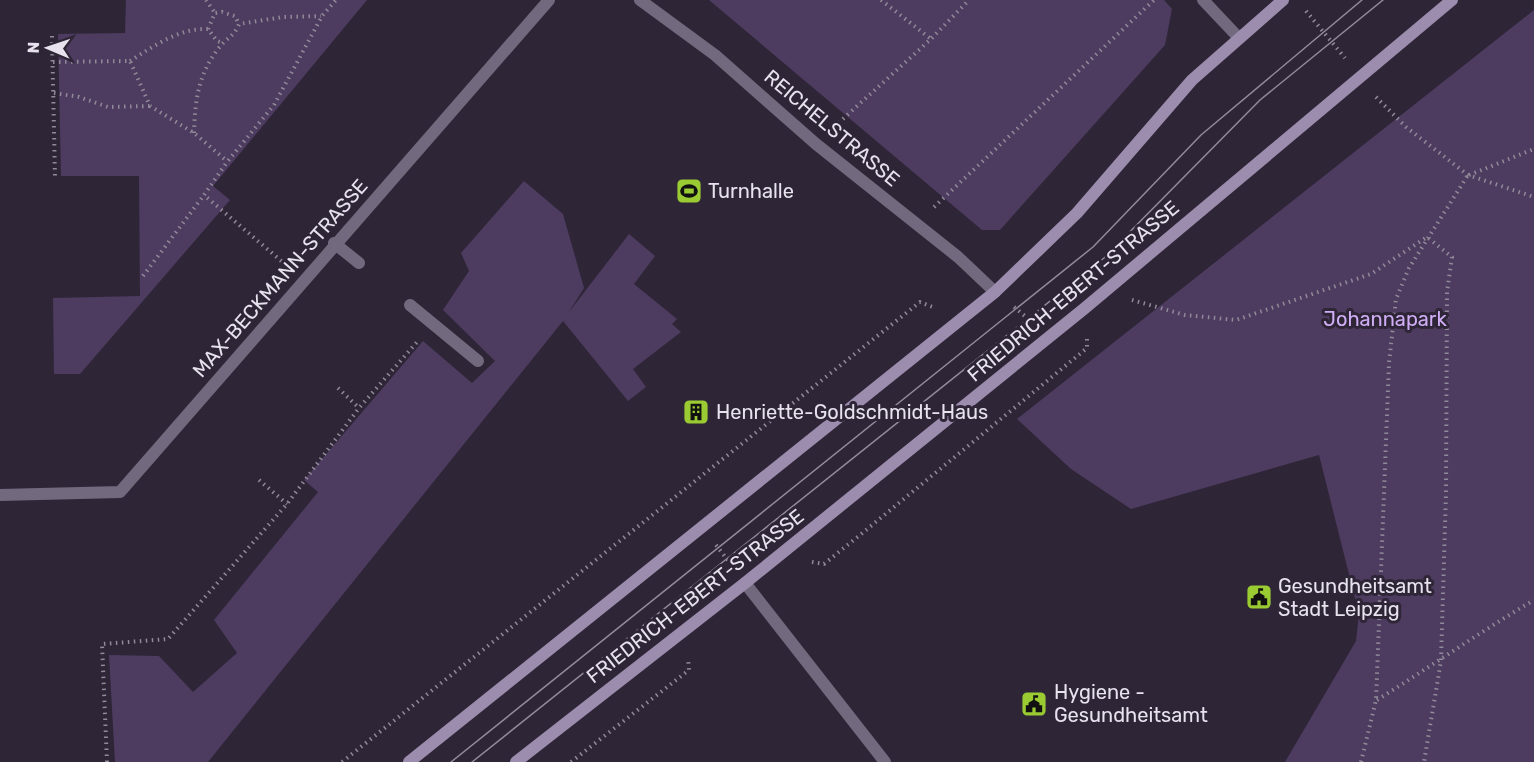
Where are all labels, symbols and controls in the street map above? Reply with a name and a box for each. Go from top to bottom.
north arrow [18,18,78,78]
text: N [24,41,43,54]
street label: REICHELSTRASSE [760,65,904,191]
street label: MAX-BECKMANN-STRASSE [187,174,373,382]
sports icon: Turnhalle [674,176,704,206]
place label: Turnhalle [708,179,794,203]
street label: FRIEDRICH-EBERT-STRASSE [962,195,1184,387]
park label: Johannapark [1323,307,1447,331]
building icon: Henriette-Goldschmidt-Haus [681,397,711,427]
place label: Henriette-Goldschmidt-Haus [716,400,988,424]
street label: FRIEDRICH-EBERT-STRASSE [582,504,808,688]
place label: Gesundheitsamt Stadt Leipzig [1278,574,1432,621]
public building icon: Gesundheitsamt Stadt Leipzig [1244,582,1274,612]
place label: Hygiene - Gesundheitsamt [1054,680,1208,727]
public building icon: Hygiene - Gesundheitsamt [1019,689,1049,719]

